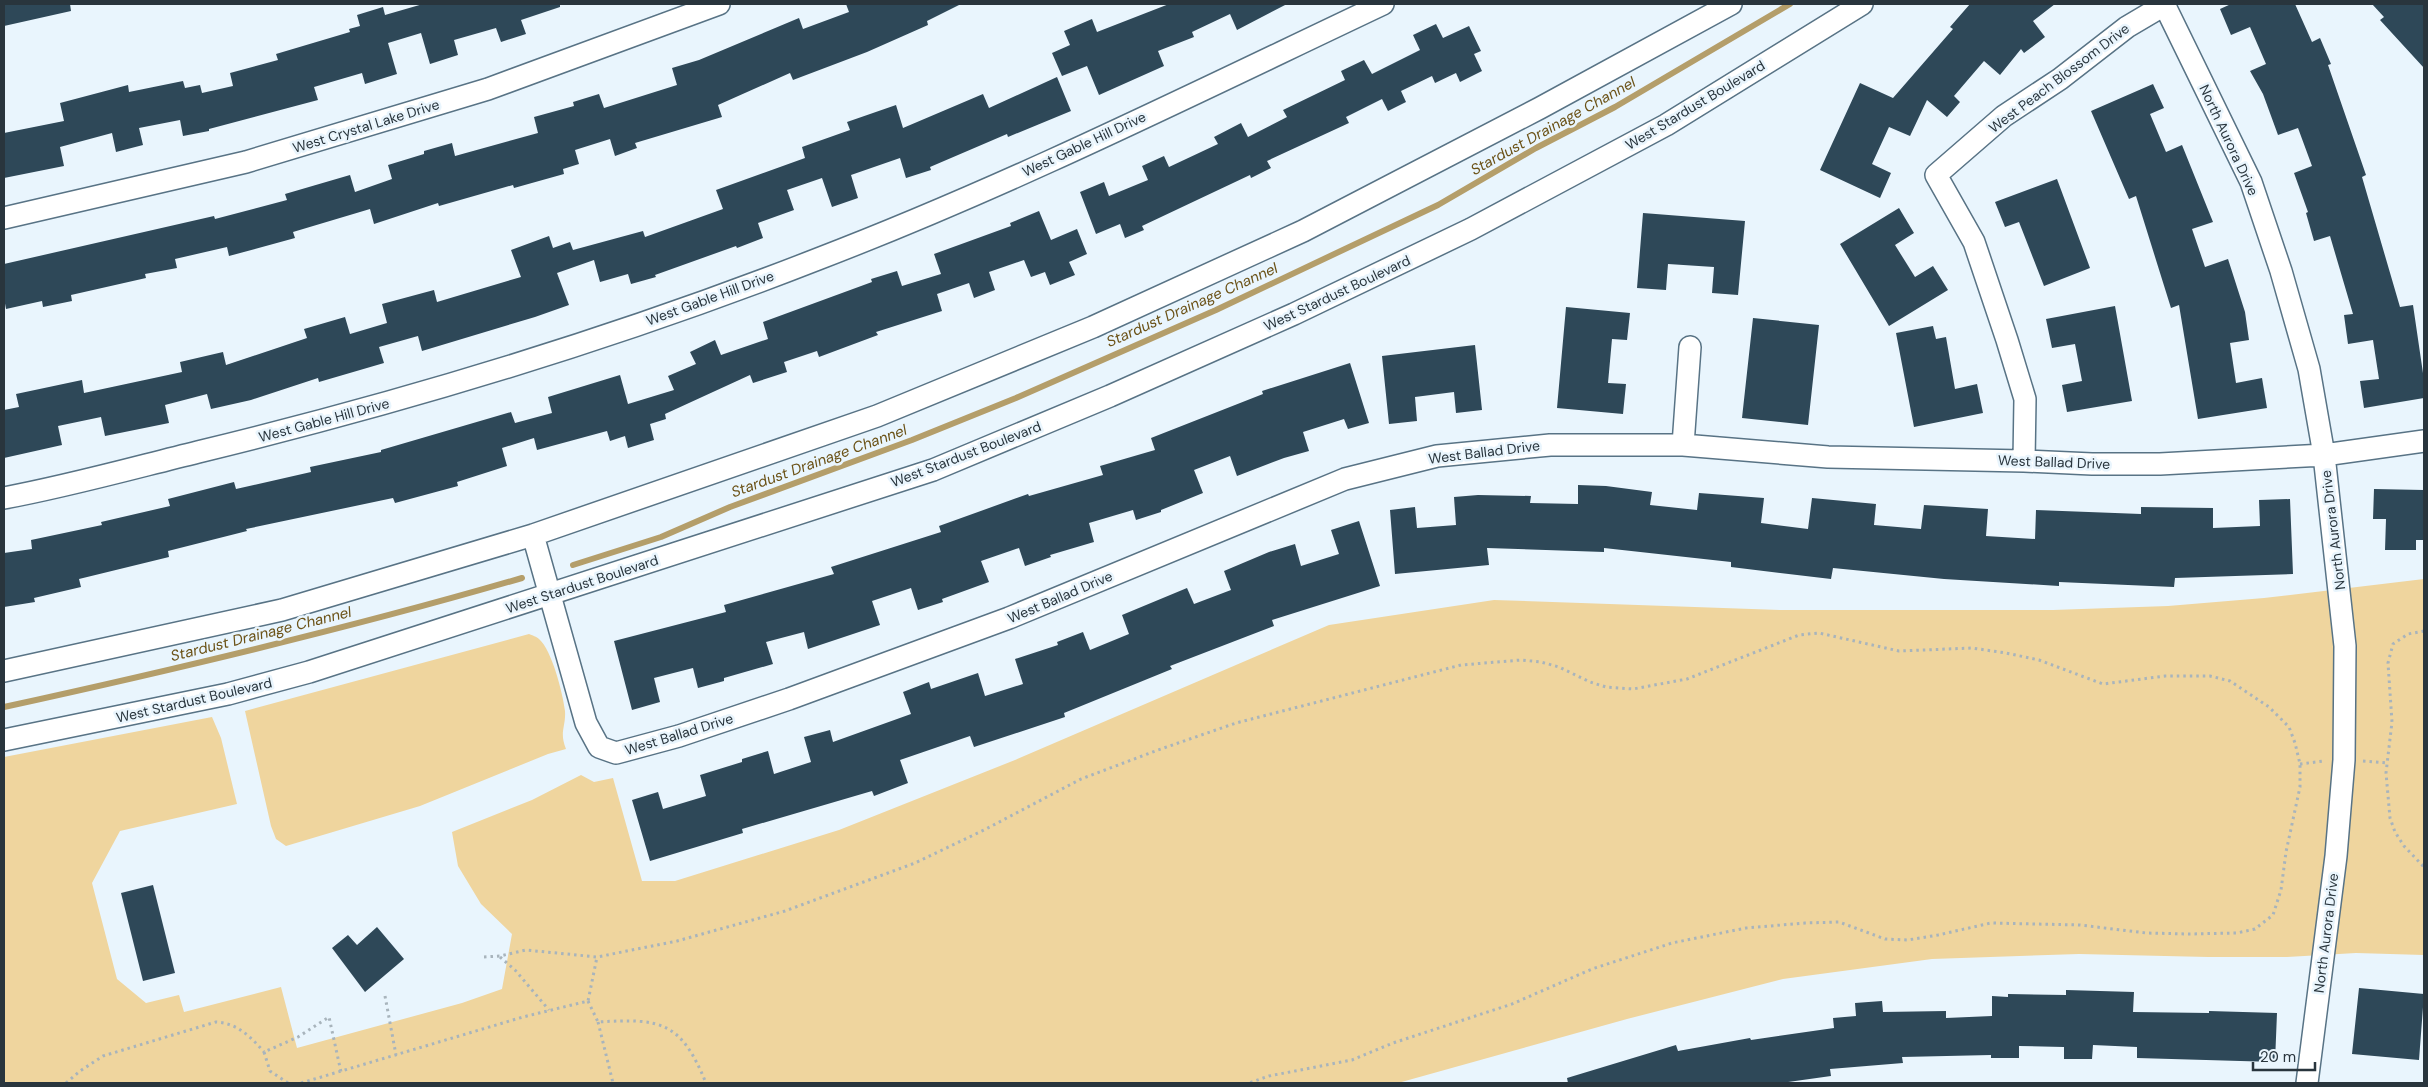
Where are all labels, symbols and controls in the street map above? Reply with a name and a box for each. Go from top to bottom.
street label: West Peach Blossom Drive [1985,19,2133,137]
street label: West Stardust Boulevard [1622,56,1768,154]
water label: Stardust Drainage Channel [1467,72,1640,180]
street label: North Aurora Drive [2195,82,2263,198]
street label: West Crystal Lake Drive [291,95,442,157]
street label: West Gable Hill Drive [1019,107,1149,181]
street label: West Stardust Boulevard [1261,251,1413,335]
water label: Stardust Drainage Channel [1103,258,1282,352]
street label: West Gable Hill Drive [644,267,776,329]
street label: West Gable Hill Drive [257,394,391,446]
street label: West Stardust Boulevard [888,417,1044,491]
water label: Stardust Drainage Channel [728,420,910,502]
street label: West Ballad Drive [1427,436,1541,468]
street label: West Ballad Drive [1998,451,2110,473]
street label: North Aurora Drive [2317,469,2349,591]
street label: West Stardust Boulevard [503,551,661,617]
street label: West Ballad Drive [1005,567,1115,627]
water label: Stardust Drainage Channel [168,602,354,666]
street label: West Stardust Boulevard [114,673,274,727]
street label: West Ballad Drive [623,709,735,759]
street label: North Aurora Drive [2310,872,2342,994]
scale bar [2253,1040,2316,1072]
text: 20 m [2260,1047,2296,1067]

